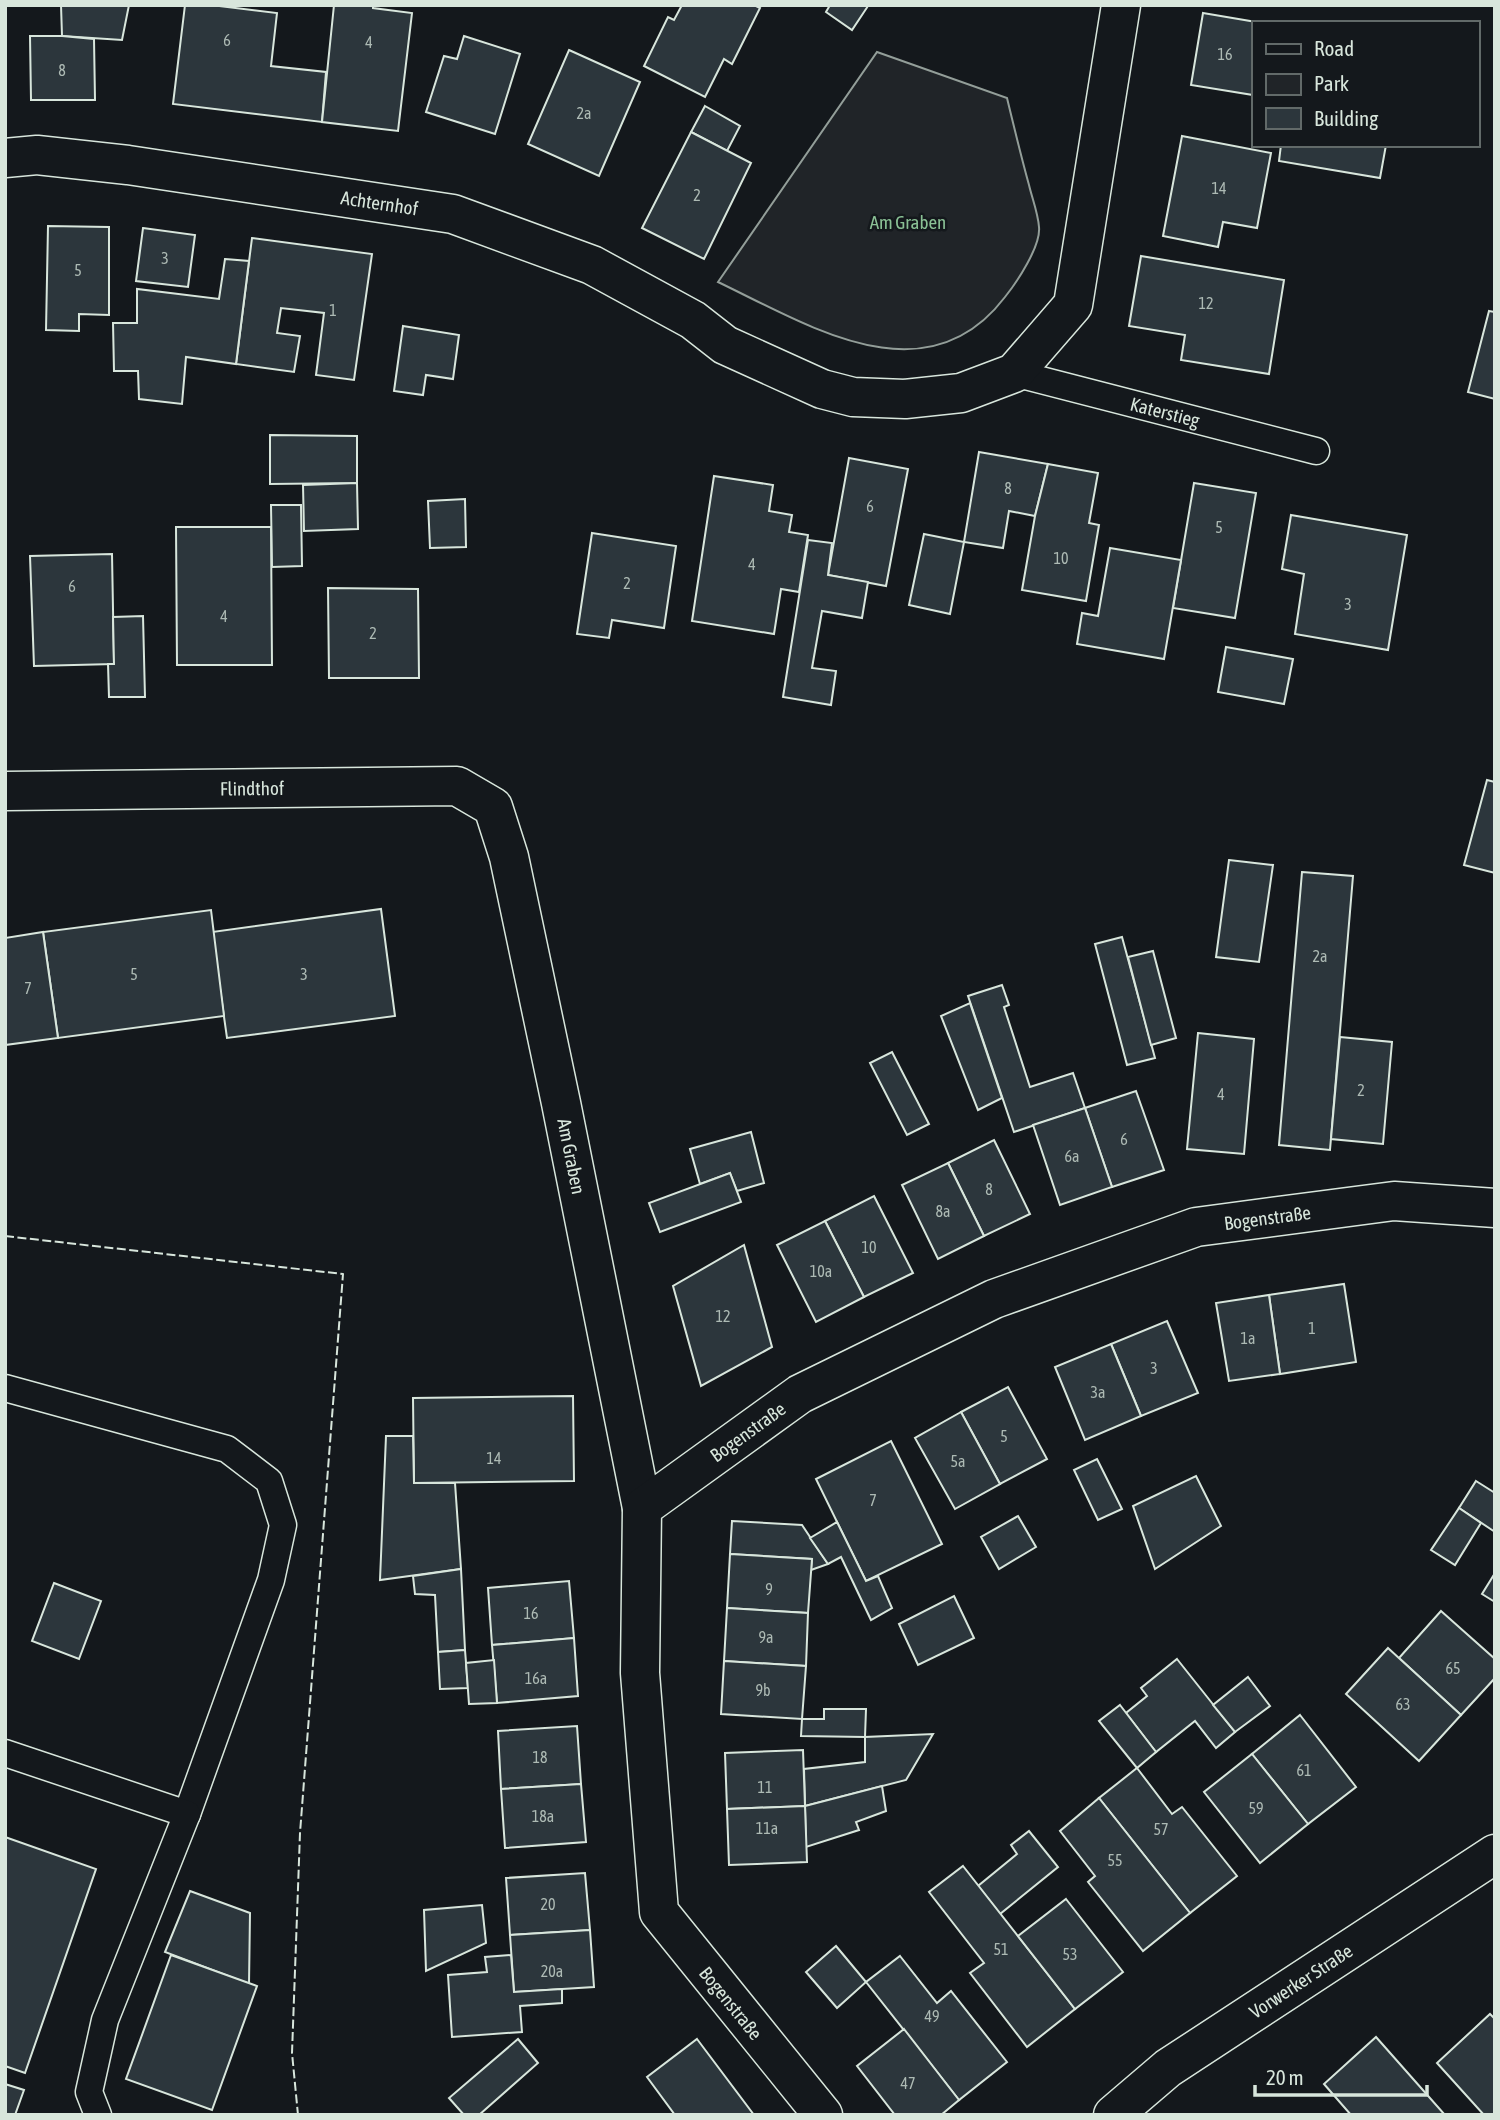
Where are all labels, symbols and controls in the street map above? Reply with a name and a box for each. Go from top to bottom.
legend [1252,21,1479,147]
house number: 6 [223,31,231,49]
house number: 4 [365,33,373,51]
text: Road [1314,36,1354,60]
house number: 16 [1217,45,1233,63]
house number: 8 [58,61,66,79]
text: Park [1314,71,1349,95]
house number: 2a [577,104,591,122]
text: Building [1314,106,1378,130]
house number: 14 [1211,179,1227,197]
street label: Achternhof [339,186,420,220]
house number: 2 [693,186,701,204]
park label: Am Graben [870,211,946,233]
house number: 3 [161,249,169,267]
house number: 5 [74,261,82,279]
house number: 12 [1198,294,1214,312]
house number: 1 [329,301,337,319]
street label: Katerstieg [1128,393,1203,432]
house number: 8 [1004,479,1012,497]
house number: 6 [866,497,874,515]
house number: 5 [1215,518,1223,536]
house number: 10 [1053,549,1069,567]
house number: 4 [748,555,756,573]
house number: 2 [623,574,631,592]
house number: 6 [68,577,76,595]
house number: 3 [1344,595,1352,613]
house number: 4 [220,607,228,625]
house number: 2 [369,624,377,642]
street label: Flindthof [220,777,284,800]
house number: 2a [1313,947,1327,965]
house number: 5 [130,965,138,983]
house number: 3 [300,965,308,983]
house number: 7 [24,979,32,997]
house number: 2 [1357,1081,1365,1099]
house number: 4 [1217,1085,1225,1103]
street label: Am Graben [553,1117,590,1196]
house number: 6 [1120,1130,1128,1148]
house number: 6a [1065,1147,1079,1165]
house number: 8 [985,1180,993,1198]
street label: Bogenstraße [1223,1201,1312,1234]
house number: 8a [936,1202,950,1220]
house number: 10 [861,1238,877,1256]
house number: 10a [810,1262,832,1280]
house number: 12 [715,1307,731,1325]
house number: 1 [1308,1319,1316,1337]
house number: 1a [1241,1329,1255,1347]
house number: 3 [1150,1359,1158,1377]
house number: 3a [1091,1383,1105,1401]
street label: Bogenstraße [706,1397,790,1466]
house number: 5 [1000,1427,1008,1445]
house number: 14 [486,1449,502,1467]
house number: 5a [951,1452,965,1470]
house number: 7 [869,1491,877,1509]
house number: 9 [765,1580,773,1598]
house number: 16 [523,1604,539,1622]
house number: 9a [759,1628,773,1646]
house number: 65 [1445,1659,1461,1677]
house number: 16a [525,1669,547,1687]
house number: 9b [755,1681,771,1699]
house number: 63 [1395,1695,1411,1713]
house number: 18 [532,1748,548,1766]
house number: 61 [1296,1761,1312,1779]
house number: 11 [757,1778,773,1796]
house number: 59 [1248,1799,1264,1817]
house number: 18a [532,1807,554,1825]
house number: 11a [756,1819,778,1837]
house number: 57 [1153,1820,1169,1838]
house number: 55 [1107,1851,1123,1869]
house number: 20 [540,1895,556,1913]
street label: Vorwerker Straße [1245,1939,1356,2023]
house number: 51 [993,1940,1009,1958]
house number: 53 [1062,1945,1078,1963]
house number: 20a [541,1962,563,1980]
street label: Bogenstraße [695,1962,767,2044]
house number: 49 [924,2007,940,2025]
scale bar [1255,2054,1426,2098]
text: 20 m [1266,2065,1304,2089]
house number: 47 [900,2074,916,2092]

